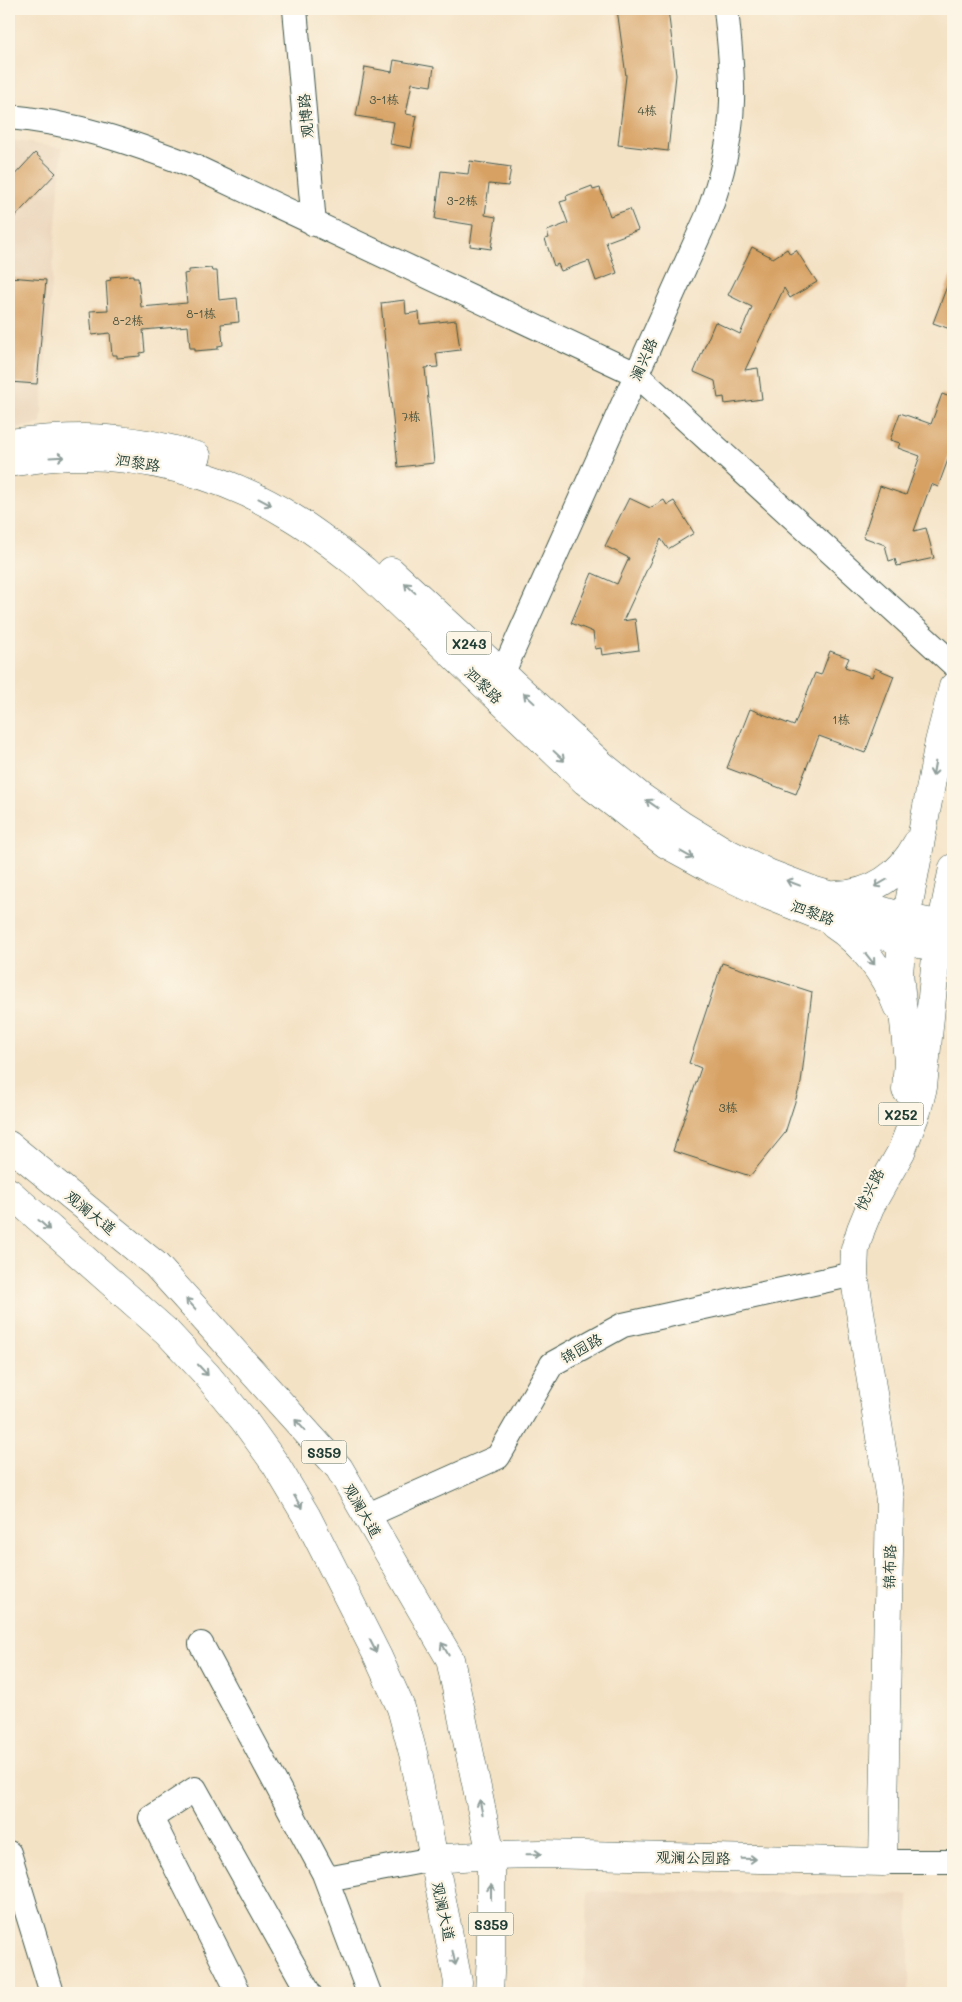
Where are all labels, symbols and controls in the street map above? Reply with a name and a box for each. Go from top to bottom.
house number: 3-1栋 [369,91,399,107]
street label: 观博路 [293,93,317,139]
house number: 4栋 [637,102,657,118]
house number: 3-2栋 [447,192,477,208]
house number: 8-1栋 [186,305,216,321]
house number: 8-2栋 [112,312,144,328]
street label: 澜兴路 [625,334,661,384]
house number: 7栋 [402,408,420,424]
street label: 泗黎路 [114,449,162,475]
one-way arrow [49,452,65,461]
one-way arrow [257,497,272,507]
one-way arrow [403,582,416,594]
road number: X243 [446,632,492,654]
street label: 泗黎路 [461,662,507,708]
one-way arrow [523,692,535,704]
house number: 1栋 [832,711,850,727]
one-way arrow [552,750,565,762]
one-way arrow [929,760,939,776]
one-way arrow [645,799,659,810]
one-way arrow [679,851,693,861]
one-way arrow [786,878,802,887]
one-way arrow [875,878,889,888]
street label: 泗黎路 [788,895,838,929]
one-way arrow [864,952,875,965]
house number: 3栋 [718,1099,738,1115]
road number: X252 [878,1102,924,1126]
street label: 悦兴路 [850,1164,888,1214]
street label: 观澜大道 [61,1185,121,1239]
one-way arrow [38,1219,51,1231]
one-way arrow [186,1298,197,1311]
street label: 锦园路 [556,1328,606,1368]
one-way arrow [197,1364,209,1377]
one-way arrow [294,1419,306,1432]
road number: S359 [302,1440,346,1464]
street label: 观澜大道 [339,1479,387,1541]
one-way arrow [293,1494,303,1509]
street label: 锦布路 [879,1544,899,1590]
one-way arrow [369,1638,378,1653]
one-way arrow [439,1642,449,1657]
one-way arrow [476,1799,485,1815]
street label: 观澜公园路 [655,1846,731,1868]
one-way arrow [526,1849,542,1859]
one-way arrow [740,1854,757,1864]
street label: 观澜大道 [428,1880,460,1942]
one-way arrow [486,1884,496,1900]
road number: S359 [468,1912,514,1936]
one-way arrow [449,1950,459,1966]

